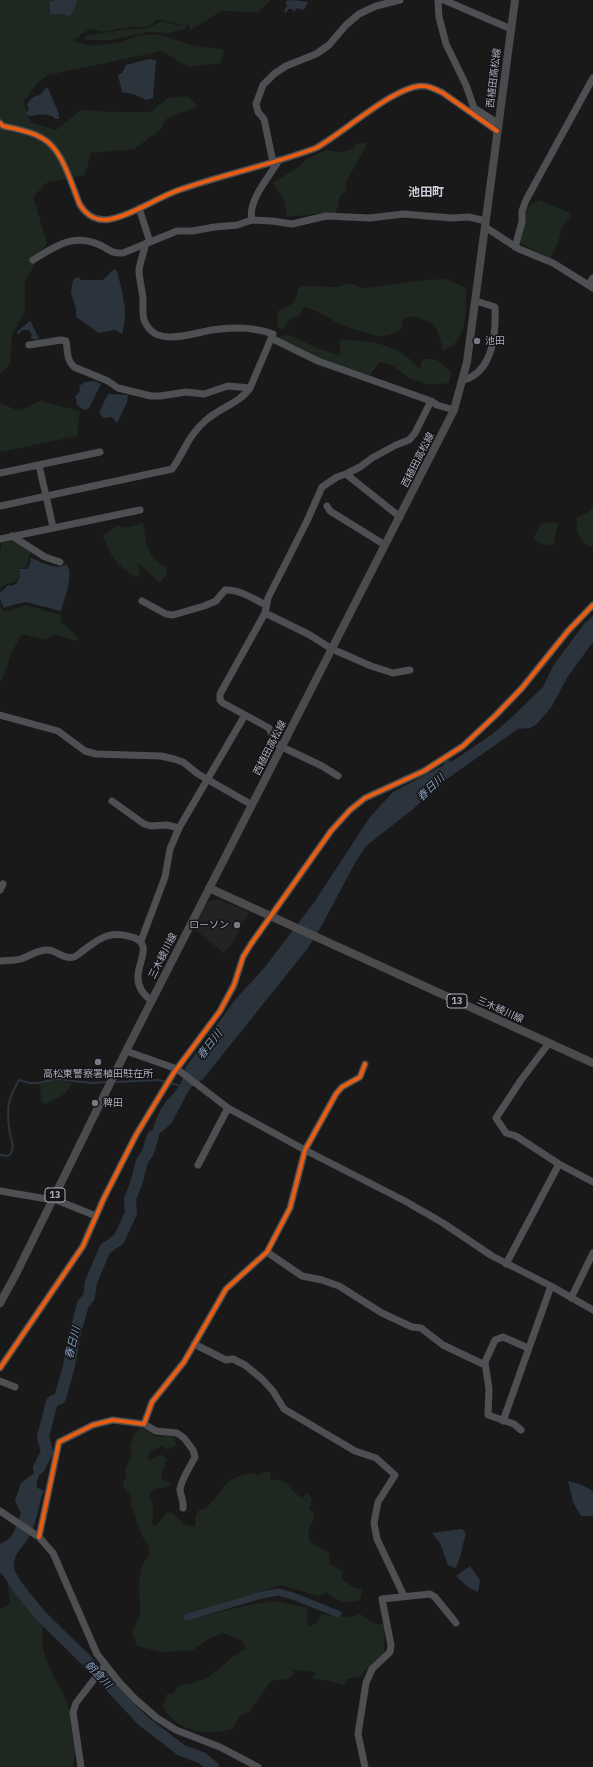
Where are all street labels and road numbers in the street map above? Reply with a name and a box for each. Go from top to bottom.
street label: 西植田高松線 [484,47,504,109]
street label: 西植田高松線 [399,431,437,489]
street label: 西植田高松線 [251,719,289,777]
street label: 三木綾川線 [146,931,180,981]
road number: 13 [447,994,467,1008]
street label: 三木綾川線 [475,994,525,1026]
road number: 13 [45,1188,65,1202]

